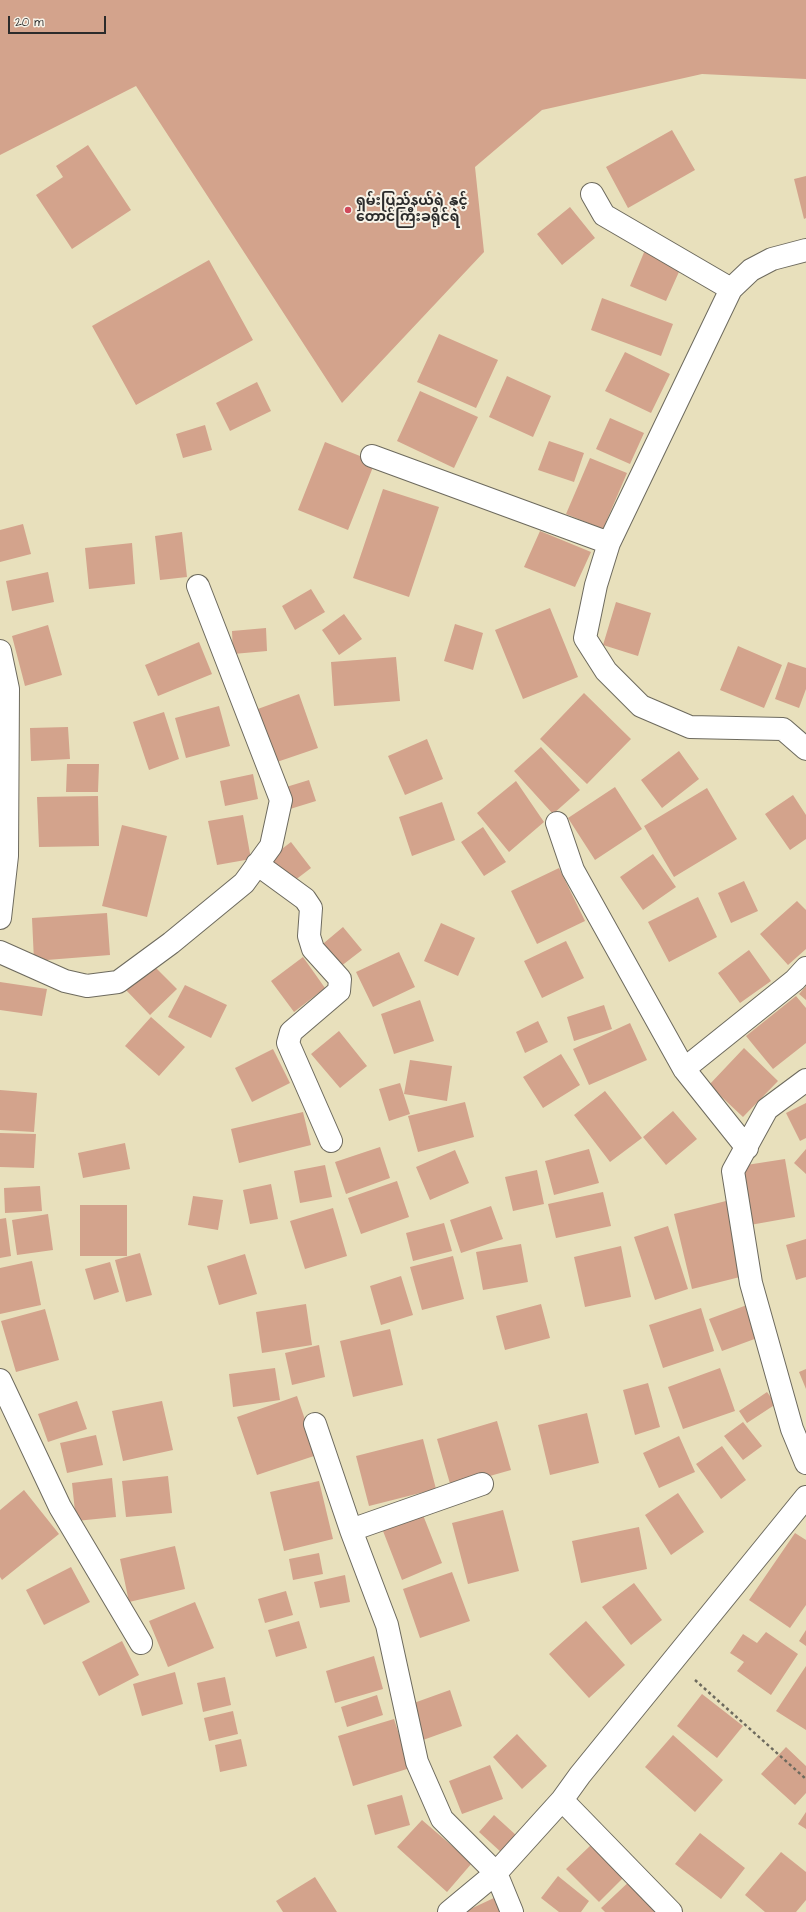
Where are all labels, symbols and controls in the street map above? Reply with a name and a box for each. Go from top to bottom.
scale bar [10,8,108,34]
text: 20 m [15,14,44,31]
place label: ရှမ်းပြည်နယ်ရဲ နှင့် တောင်ကြီးခရိုင်ရဲ [356,194,468,226]
marker: ရှမ်းပြည်နယ်ရဲ နှင့် တောင်ကြီးခရိုင်ရဲ [343,205,353,215]

